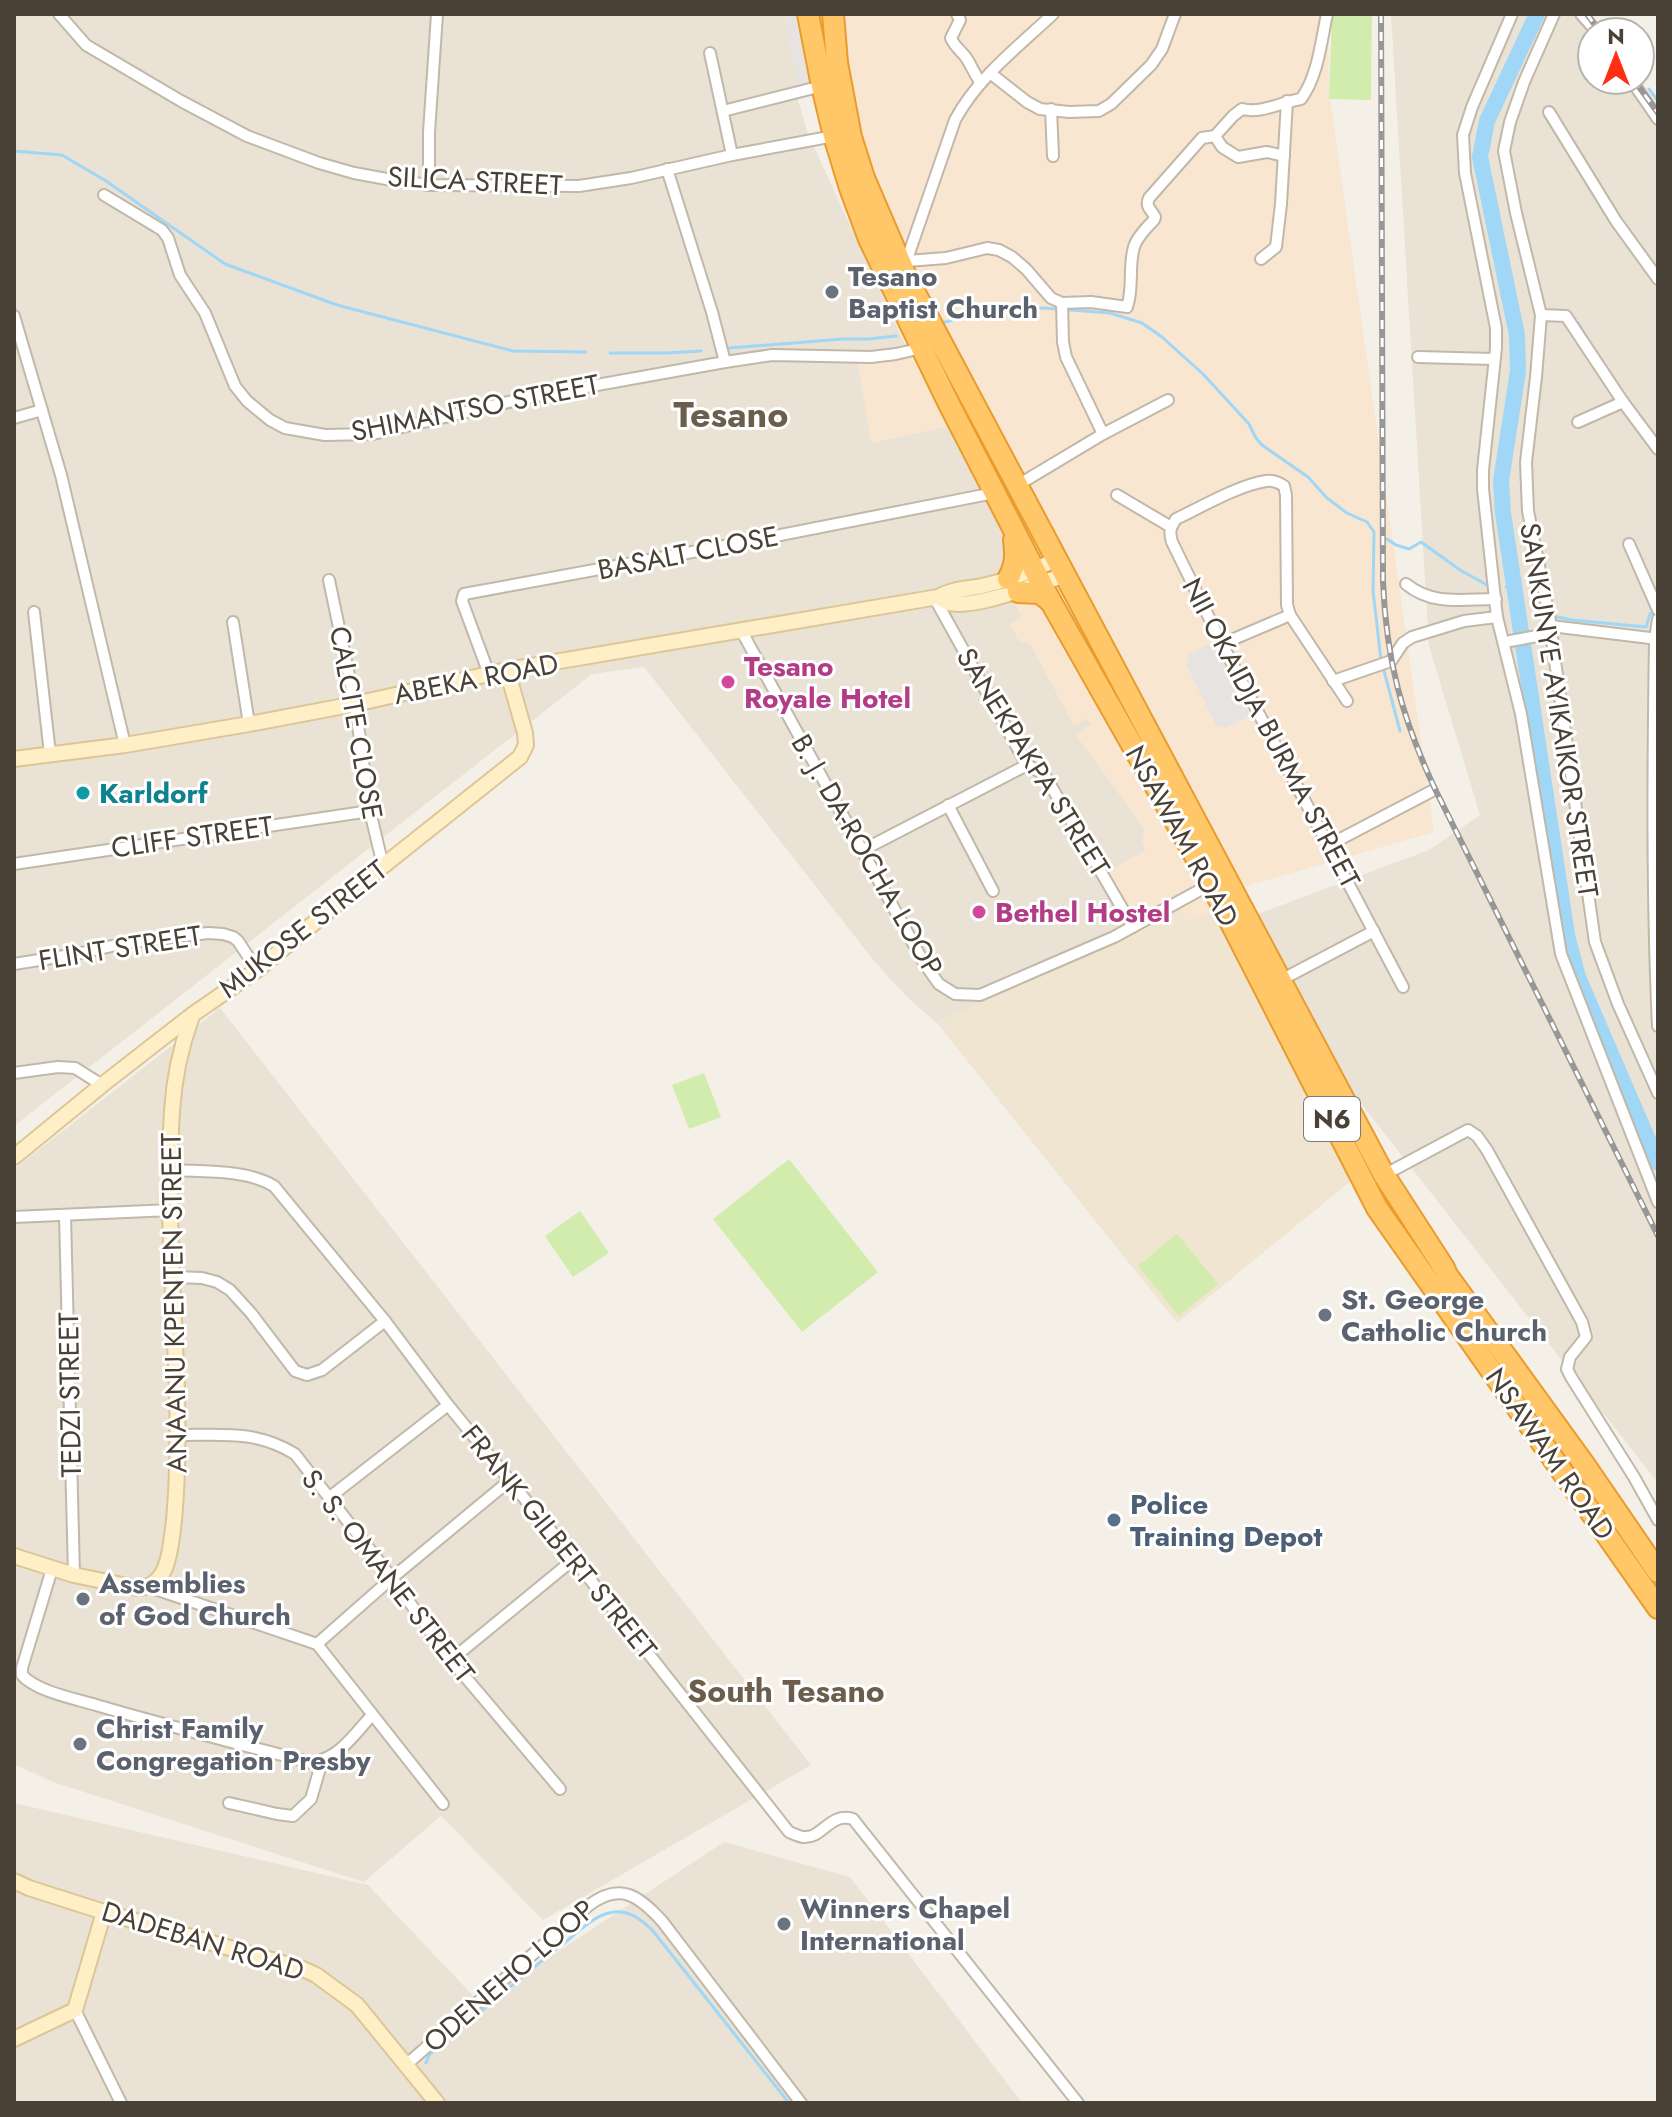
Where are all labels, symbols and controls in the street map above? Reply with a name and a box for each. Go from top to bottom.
north arrow [1576,16,1656,96]
text: N [1607,20,1625,52]
street label: SILICA STREET [386,156,564,206]
place label: Tesano Baptist Church [848,256,1038,329]
marker: Tesano Baptist Church [823,283,841,301]
street label: SHIMANTSO STREET [347,364,603,452]
district label: Tesano [674,388,788,440]
street label: BASALT CLOSE [594,515,782,591]
street label: SANKUNYE AYIKAIKOR STREET [1509,520,1609,900]
street label: NII OKAIDJA BURMA STREET [1172,571,1370,895]
street label: CALCITE CLOSE [319,623,393,823]
street label: SANEKPAKPA STREET [946,640,1120,884]
street label: ABEKA ROAD [390,643,562,715]
place label: Tesano Royale Hotel [744,646,911,719]
marker: Tesano Royale Hotel [719,673,737,691]
street label: B. J. DA-ROCHA LOOP [781,726,953,984]
street label: NSAWAM ROAD [1115,738,1249,934]
place label: Karldorf [99,773,209,814]
marker: Karldorf [74,784,92,802]
street label: CLIFF STREET [108,805,276,869]
street label: MUKOSE STREET [210,850,396,1008]
place label: Bethel Hostel [995,892,1170,933]
marker: Bethel Hostel [970,903,988,921]
street label: FLINT STREET [36,915,204,981]
road number: N6 [1304,1097,1360,1141]
street label: ANAANU KPENTEN STREET [151,1133,197,1473]
place label: St. George Catholic Church [1341,1279,1547,1352]
marker: St. George Catholic Church [1316,1306,1334,1324]
street label: TEDZI STREET [48,1312,92,1478]
street label: NSAWAM ROAD [1475,1360,1625,1548]
street label: FRANK GILBERT STREET [451,1416,667,1668]
street label: S. S. OMANE STREET [292,1461,484,1691]
place label: Police Training Depot [1130,1484,1323,1557]
marker: Police Training Depot [1105,1511,1123,1529]
place label: Assemblies of God Church [98,1563,291,1636]
marker: Assemblies of God Church [74,1590,92,1608]
district label: South Tesano [687,1668,885,1714]
place label: Christ Family Congregation Presby [96,1708,371,1781]
marker: Christ Family Congregation Presby [71,1735,89,1753]
place label: Winners Chapel International [800,1888,1010,1961]
street label: ODENEHO LOOP [414,1890,604,2062]
street label: DADEBAN ROAD [97,1891,309,1991]
marker: Winners Chapel International [775,1915,793,1933]

